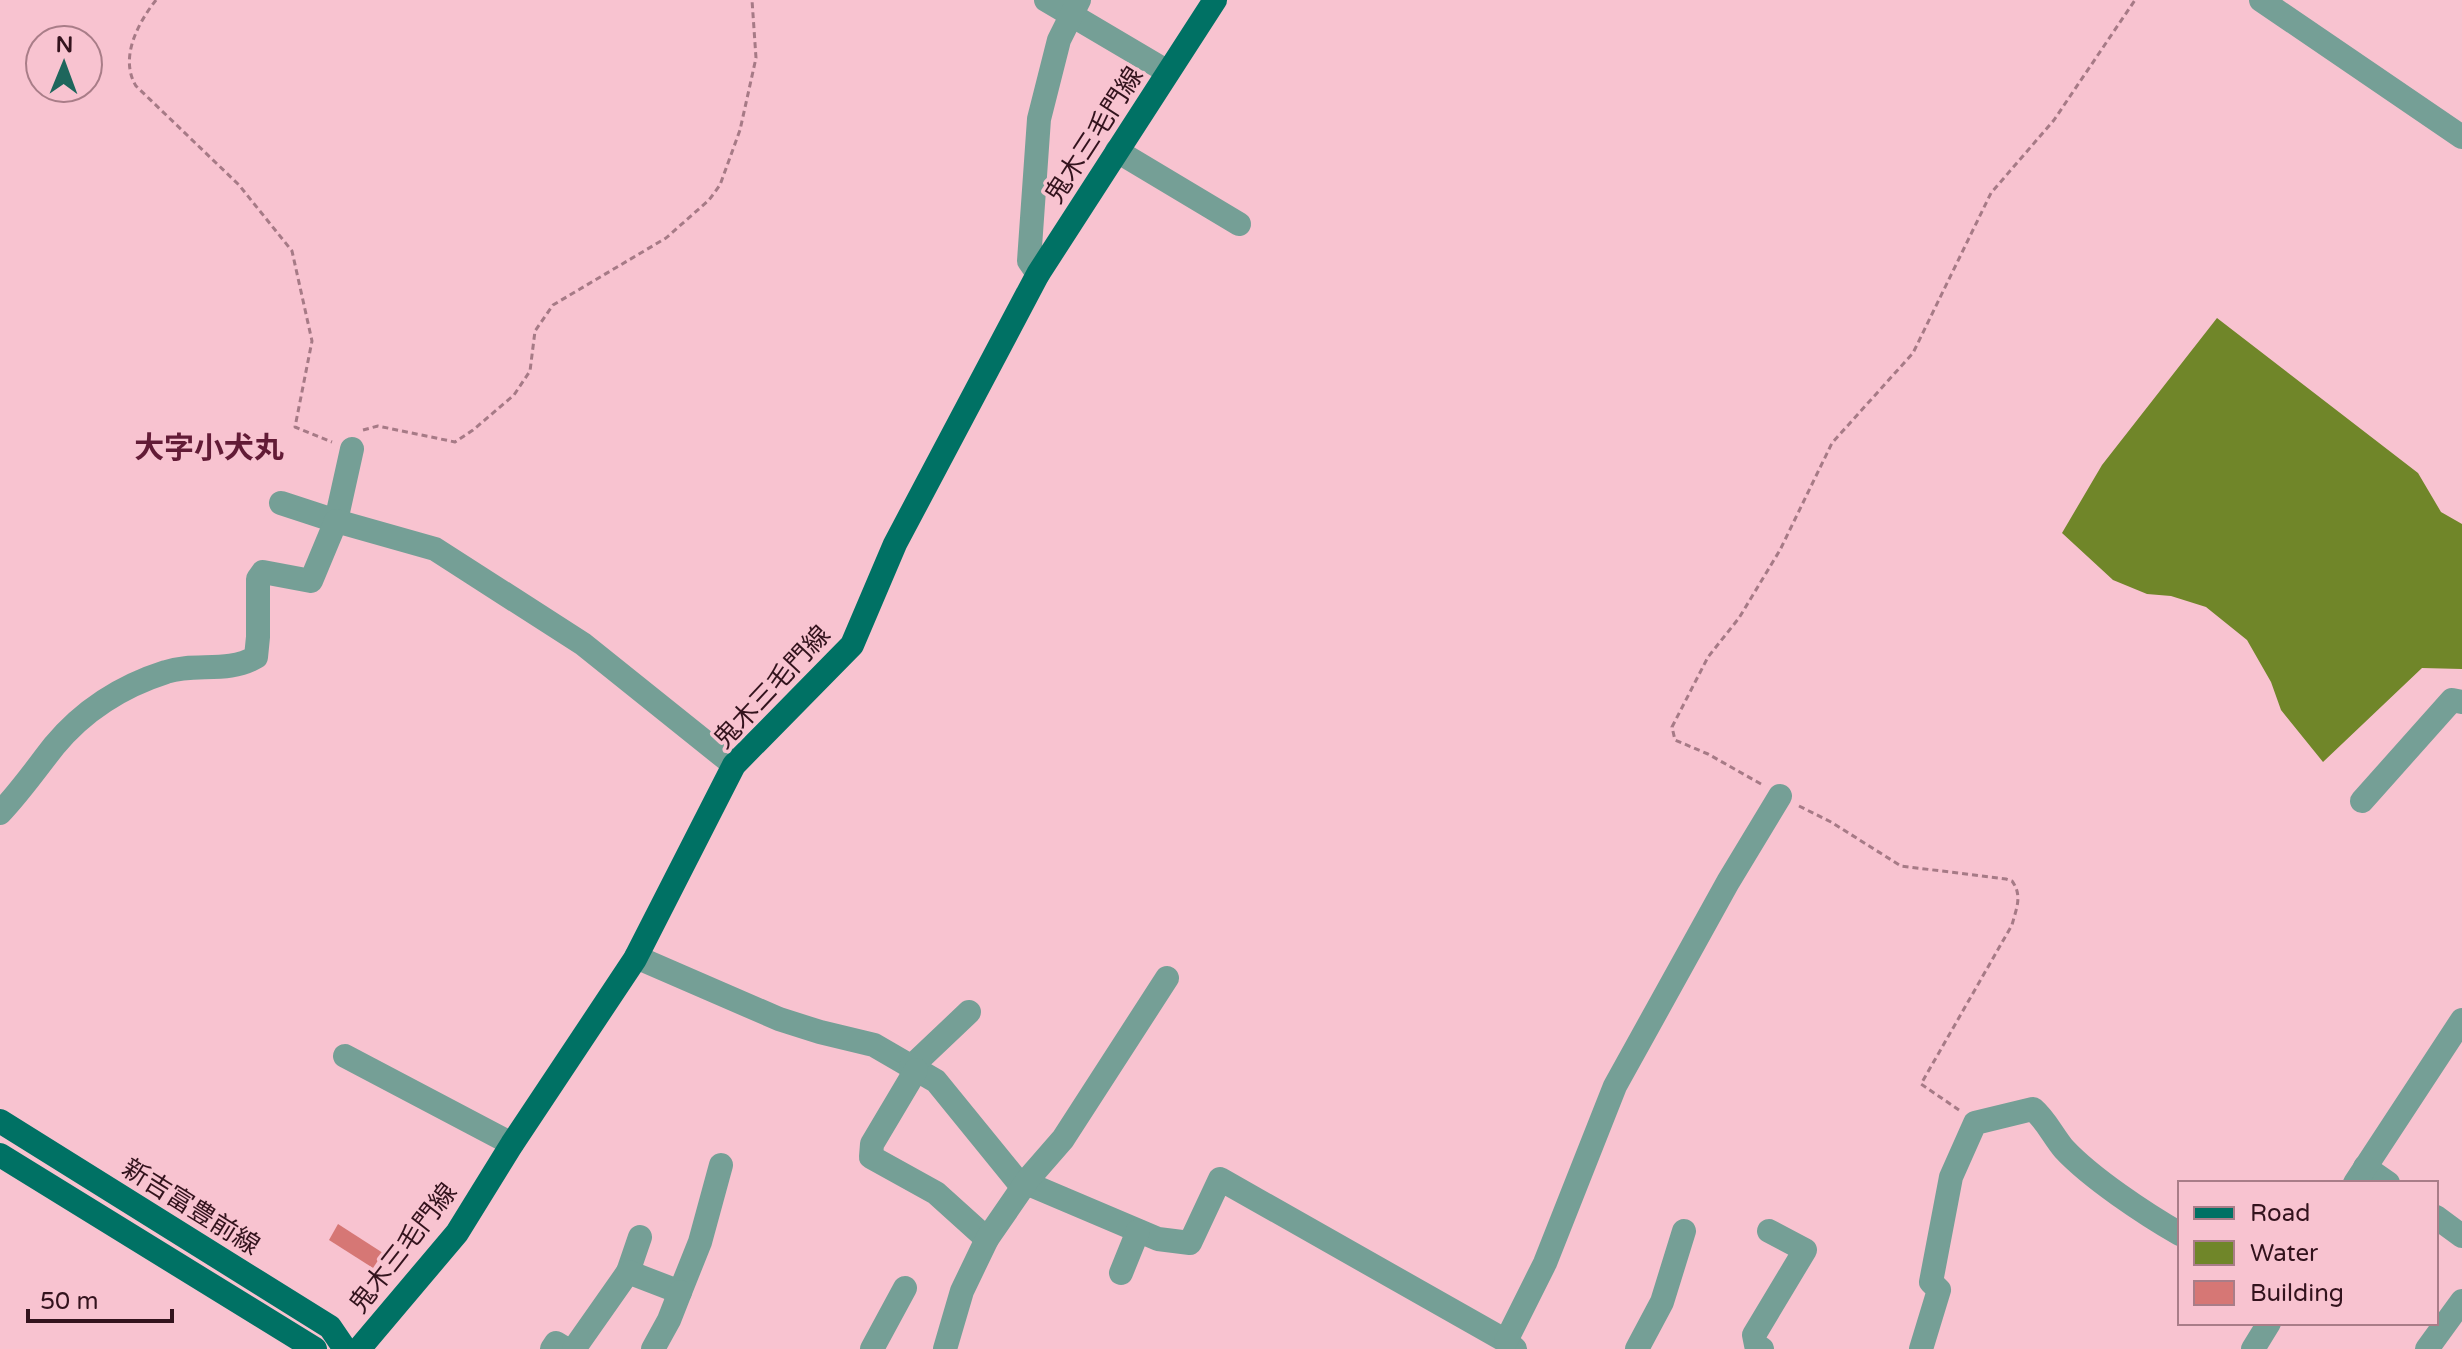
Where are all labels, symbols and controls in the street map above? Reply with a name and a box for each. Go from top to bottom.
north arrow [24,24,104,104]
text: N [55,32,73,58]
street label: 鬼木三毛門線 [1039,61,1149,209]
district label: 大字小犬丸 [134,430,284,467]
street label: 鬼木三毛門線 [707,619,837,755]
street label: 新吉富豊前線 [117,1153,265,1261]
street label: 鬼木三毛門線 [343,1177,463,1319]
legend [2178,1181,2438,1325]
text: Road [2250,1199,2310,1228]
text: Water [2250,1239,2319,1268]
scale bar [28,1273,172,1323]
text: Building [2250,1279,2344,1308]
text: 50 m [40,1287,98,1316]

